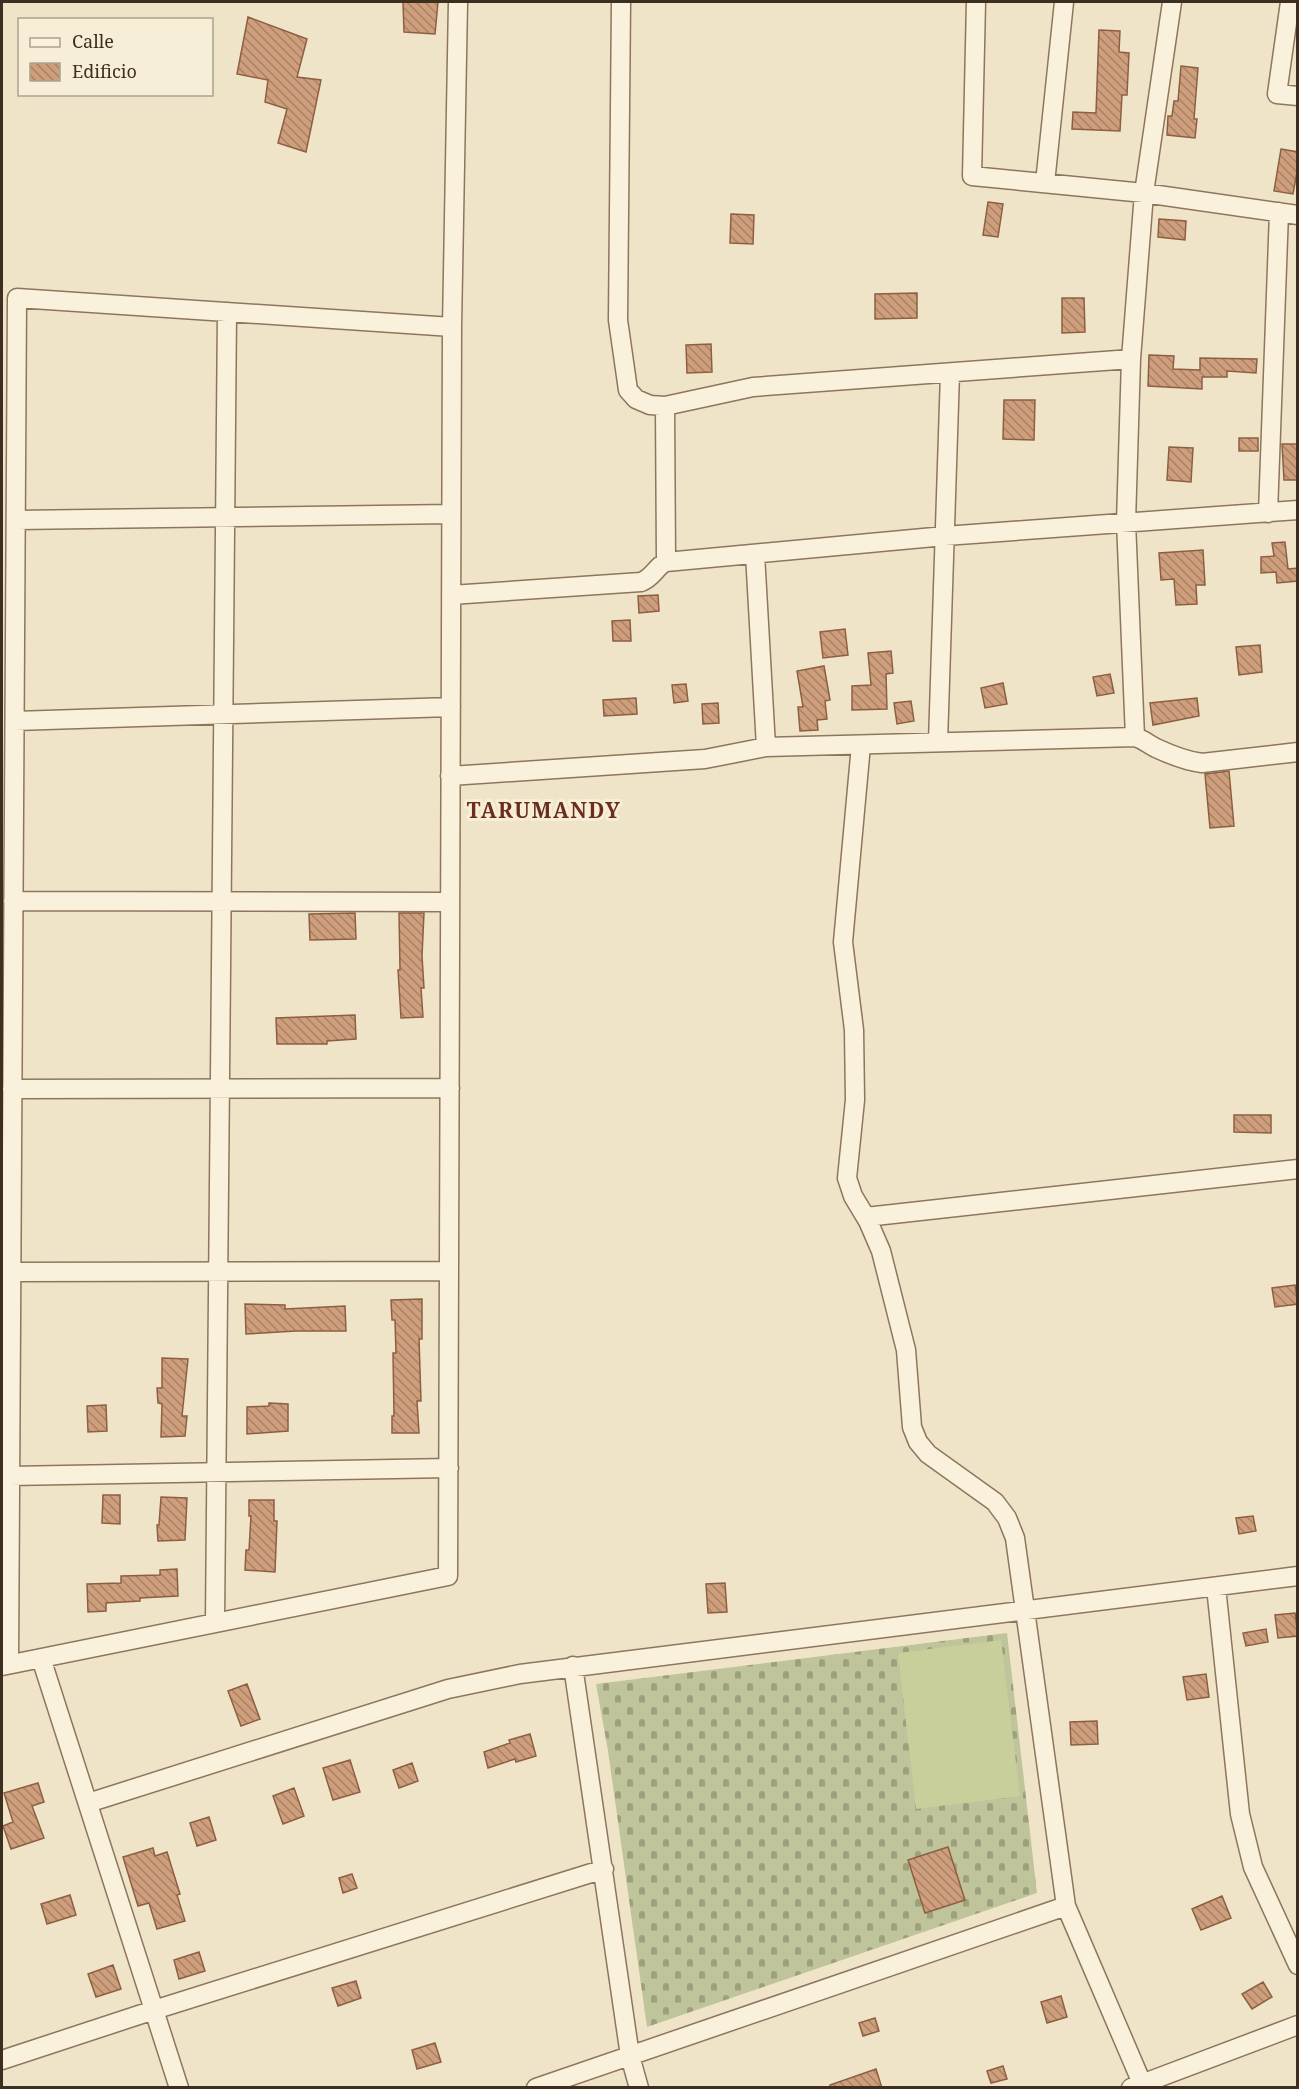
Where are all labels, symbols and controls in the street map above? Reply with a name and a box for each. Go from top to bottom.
legend [18,18,213,96]
text: Calle [72,29,114,53]
text: Edificio [72,59,137,83]
district label: TARUMANDY [467,796,621,824]

